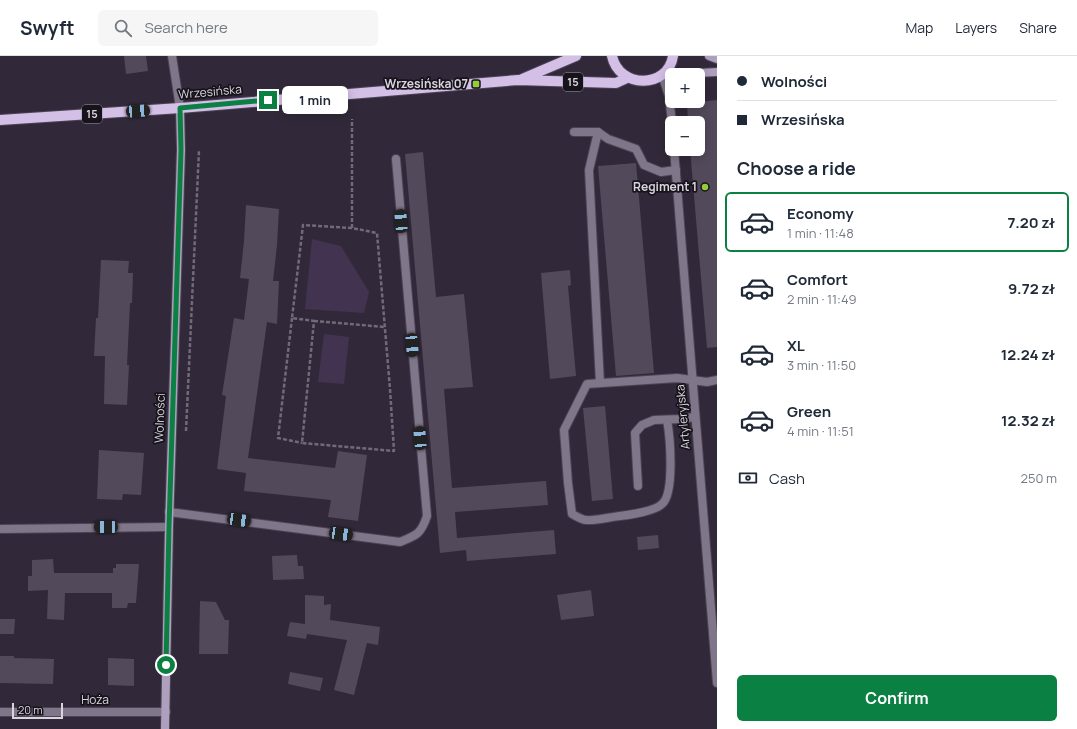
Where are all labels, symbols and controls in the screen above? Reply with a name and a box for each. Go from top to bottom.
search box [98,10,378,46]
text: Swyft [20,15,74,41]
icon: search [112,17,134,39]
text: Search here [144,17,228,38]
text: Map [905,18,933,37]
text: Layers [955,18,997,37]
text: Share [1019,18,1057,37]
map controls [665,68,705,156]
button: + [665,68,705,108]
text: Wolności [761,71,827,92]
road number: 15 [563,73,583,91]
place label: Wrzesińska 07 [384,75,468,92]
marker: Wrzesińska 07 [471,79,481,89]
street label: Wrzesińska [178,80,242,103]
callout: 1 min [282,86,348,114]
route end [259,91,277,109]
text: 1 min [299,91,331,109]
car [126,104,150,118]
road number: 15 [82,105,102,123]
text: Wrzesińska [761,109,845,130]
button: − [665,116,705,156]
text: Choose a ride [737,156,856,180]
place label: Regiment 1 [633,178,697,195]
marker: Regiment 1 [700,182,710,192]
text: Economy [787,203,854,224]
icon: car [739,204,775,240]
car [394,209,408,233]
text: 7.20 zł [1008,212,1055,233]
text: 1 min · 11:48 [787,224,854,242]
text: Comfort [787,269,848,290]
icon: car [739,270,775,306]
text: 9.72 zł [1008,278,1055,299]
text: 2 min · 11:49 [787,290,857,308]
car [405,333,419,357]
text: XL [787,335,805,356]
icon: car [739,336,775,372]
text: 12.24 zł [1001,344,1055,365]
text: 3 min · 11:50 [787,356,856,374]
street label: Artyleryjska [671,384,694,450]
street label: Wolności [150,393,169,443]
text: Green [787,401,831,422]
icon: car [739,402,775,438]
text: 12.32 zł [1001,410,1055,431]
text: 4 min · 11:51 [787,422,854,440]
car [413,426,427,450]
icon: cash [737,467,759,489]
text: Cash [769,468,805,489]
text: 250 m [1021,469,1057,487]
car [226,512,252,528]
car [94,521,118,533]
car [328,526,354,542]
route start [157,656,175,674]
button: Confirm [737,675,1057,721]
street label: Hoża [81,691,109,708]
scale bar [12,701,63,720]
text: 20 m [18,702,43,717]

